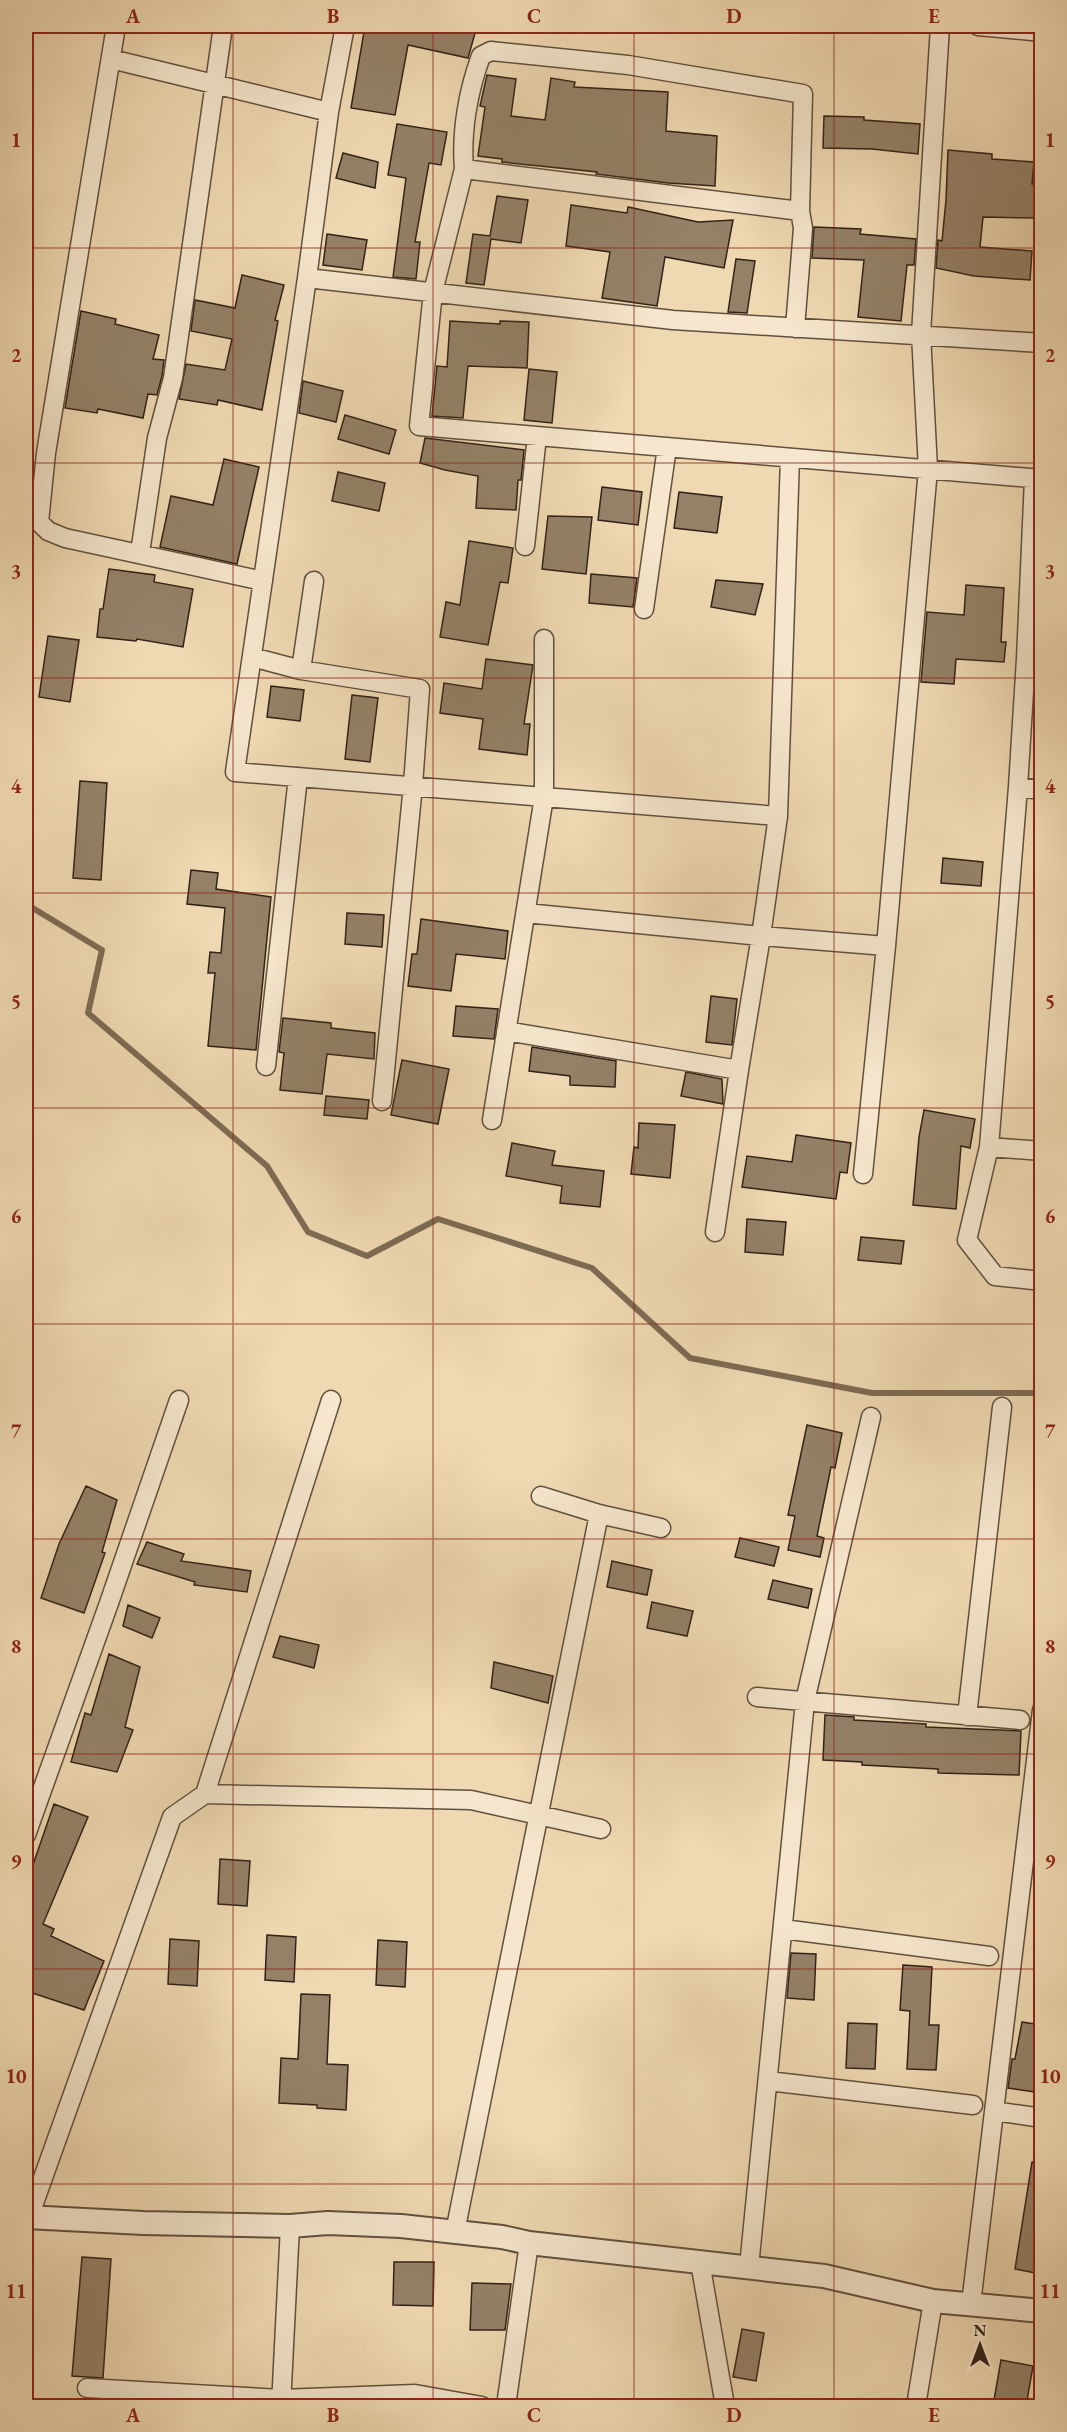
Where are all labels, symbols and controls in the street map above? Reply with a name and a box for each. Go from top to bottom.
text: A [125,3,141,29]
text: B [327,3,339,29]
text: C [527,3,541,29]
text: D [726,3,742,29]
text: E [928,3,940,29]
text: 1 [11,127,21,153]
text: 1 [1045,127,1055,153]
text: 2 [11,342,22,368]
text: 2 [1045,342,1056,368]
text: 3 [11,558,21,584]
text: 3 [1045,558,1055,584]
text: 4 [11,773,22,799]
text: 4 [1045,773,1056,799]
text: 5 [11,988,21,1014]
text: 5 [1045,988,1055,1014]
text: 6 [11,1203,22,1229]
text: 6 [1045,1203,1056,1229]
text: 7 [11,1418,22,1444]
text: 7 [1045,1418,1056,1444]
text: 8 [11,1633,21,1659]
text: 8 [1045,1633,1055,1659]
text: 9 [11,1848,22,1874]
text: 9 [1045,1848,1056,1874]
text: 10 [5,2063,27,2089]
text: 10 [1039,2063,1061,2089]
text: 11 [5,2278,27,2304]
text: 11 [1039,2278,1061,2304]
north arrow [950,2315,1010,2375]
text: N [974,2320,987,2341]
text: A [125,2402,141,2428]
text: B [327,2402,339,2428]
text: C [527,2402,541,2428]
text: D [726,2402,742,2428]
text: E [928,2402,940,2428]

